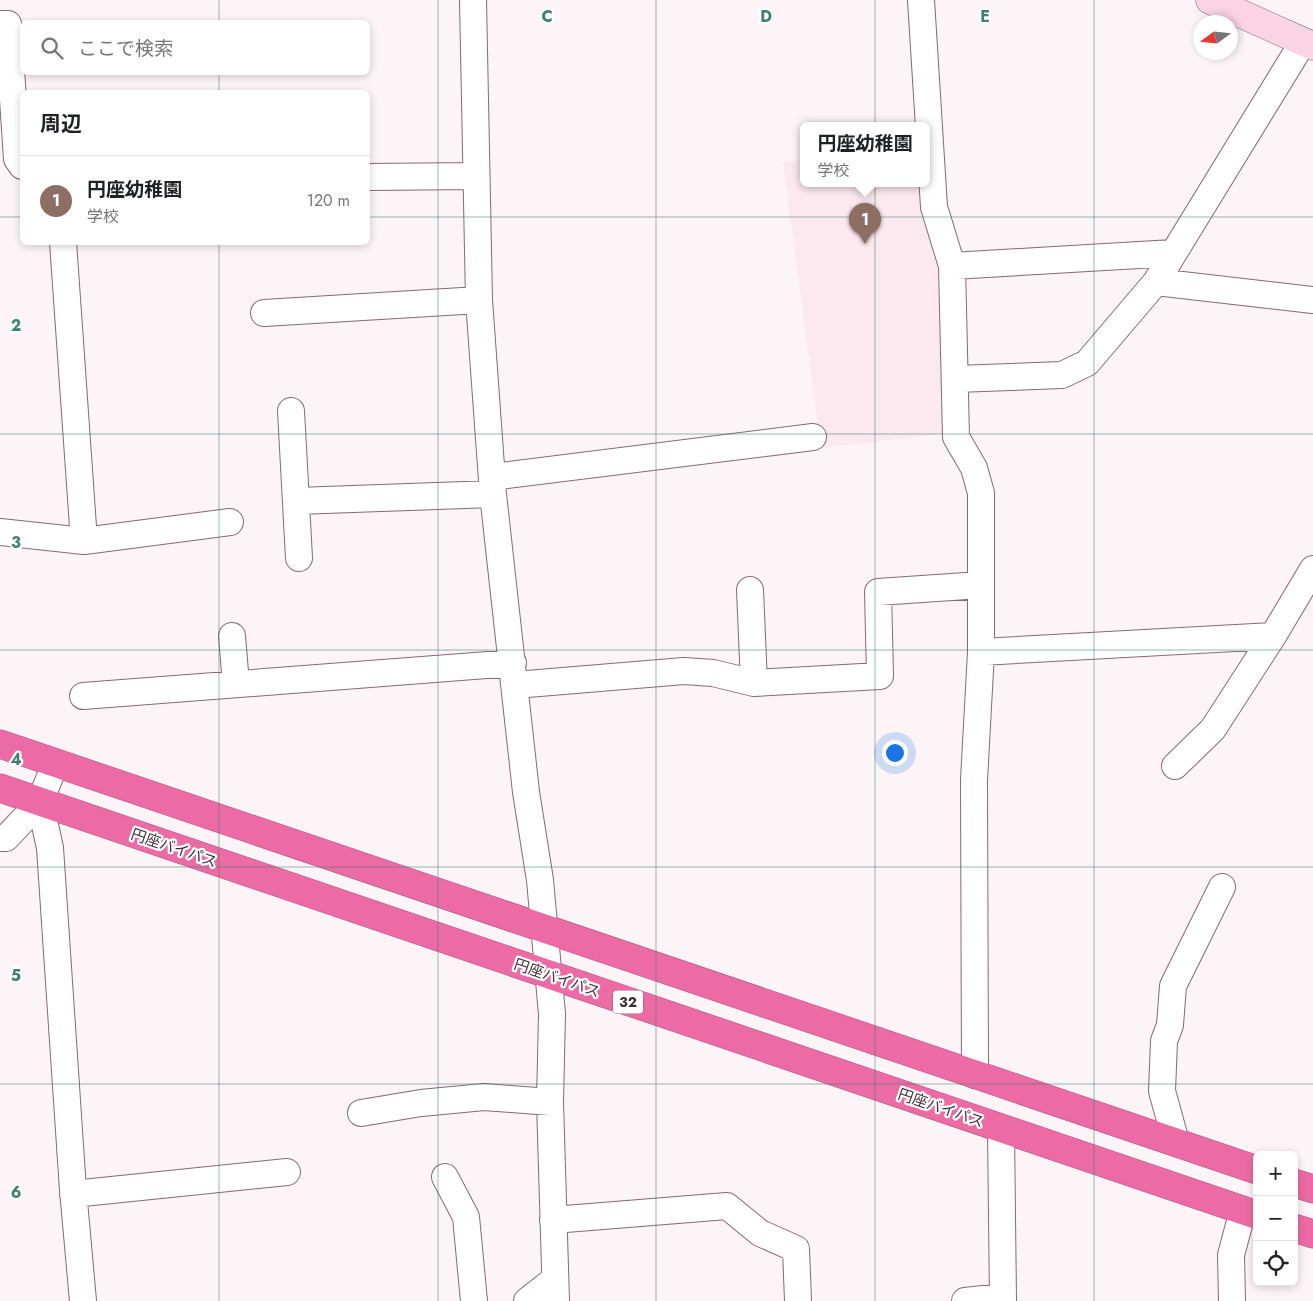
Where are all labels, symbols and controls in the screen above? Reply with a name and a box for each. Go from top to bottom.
text: C [541,5,553,28]
text: D [760,5,772,28]
text: E [980,5,990,28]
north arrow [1193,15,1238,60]
search box [20,20,370,75]
icon: search [38,34,66,62]
text: ここで検索 [78,35,173,62]
text: 周辺 [40,109,82,139]
popup [800,122,930,187]
text: 円座幼稚園 [817,130,913,157]
text: 学校 [817,159,850,182]
text: 円座幼稚園 [87,176,182,203]
text: 1 [52,189,60,212]
text: 120 m [307,189,350,212]
pin: 1 [849,203,881,244]
text: 学校 [87,205,119,228]
text: 2 [11,314,21,337]
text: 3 [11,531,21,554]
your location [882,740,908,766]
text: 4 [10,748,22,771]
street label: 円座バイパス [128,823,220,873]
street label: 円座バイパス [511,953,603,1003]
text: 5 [11,964,21,987]
road number: 32 [613,990,643,1014]
street label: 円座バイパス [895,1083,987,1133]
map controls [1253,1151,1298,1286]
button: + [1253,1151,1298,1196]
text: 6 [11,1181,21,1204]
button: − [1253,1196,1298,1241]
button: locate [1253,1241,1298,1286]

